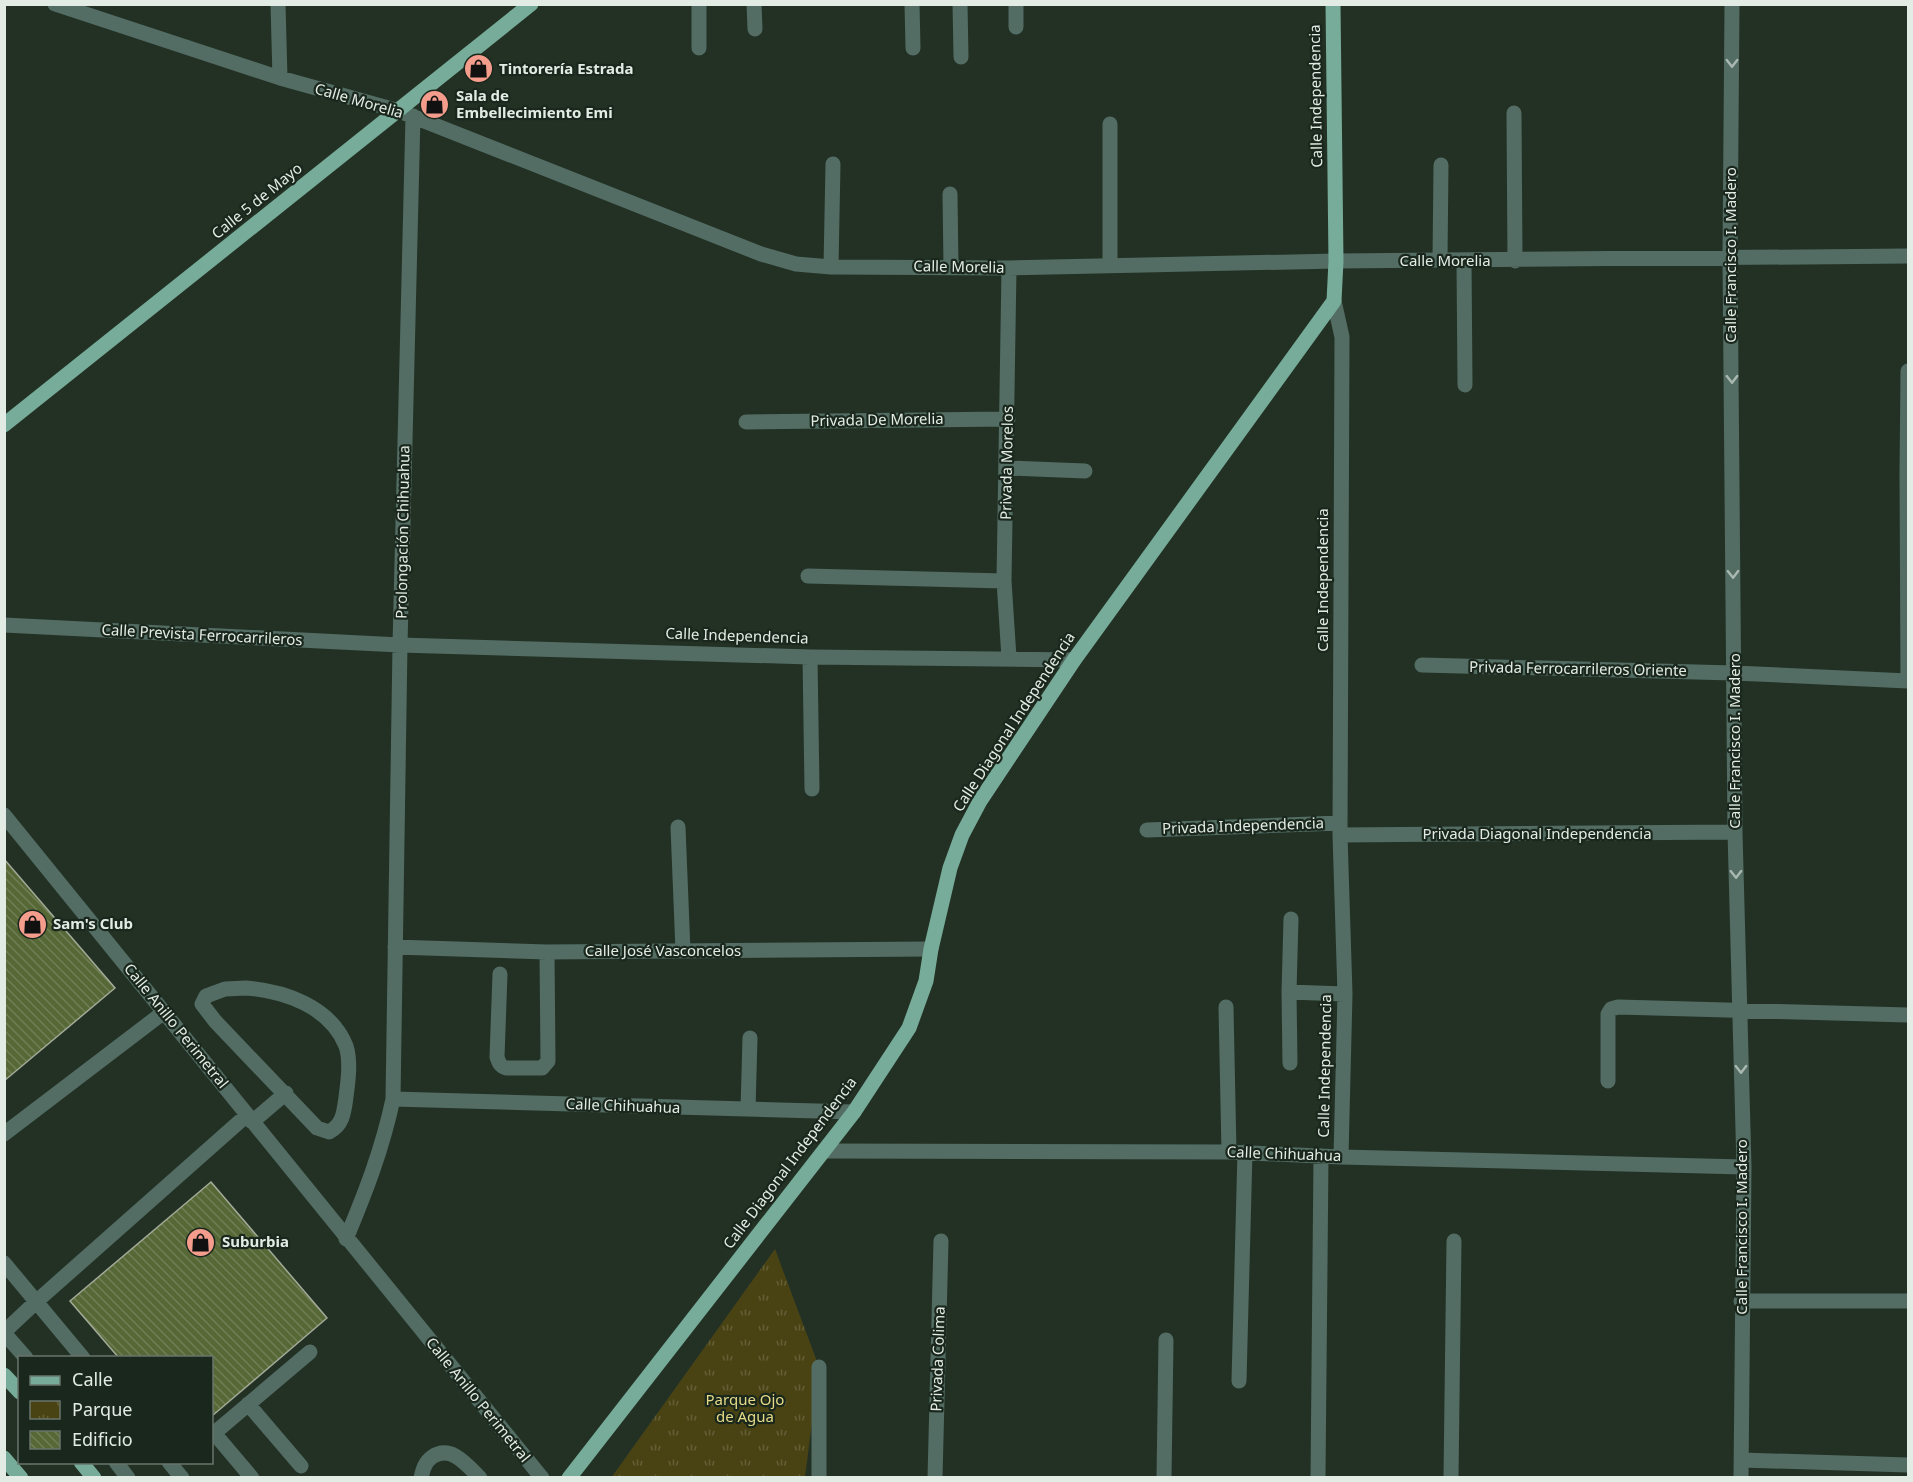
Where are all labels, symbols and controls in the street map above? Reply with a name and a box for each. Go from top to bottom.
street label: Calle Independencia [1304,24,1326,168]
shop icon: Tintorería Estrada [462,53,494,85]
place label: Tintorería Estrada [499,58,634,78]
one-way arrow [1726,58,1738,67]
street label: Calle Morelia [313,78,406,122]
place label: Sala de Embellecimiento Emi [456,85,613,122]
shop icon: Sala de Embellecimiento Emi [419,89,451,121]
street label: Calle 5 de Mayo [207,158,306,243]
street label: Calle Francisco I. Madero [1720,167,1740,343]
street label: Calle Morelia [1399,250,1491,270]
street label: Calle Morelia [913,255,1005,277]
one-way arrow [1725,375,1738,384]
street label: Privada Morelos [995,406,1017,520]
street label: Privada De Morelia [810,408,944,430]
street label: Prolongación Chihuahua [390,445,414,619]
street label: Calle Independencia [1312,508,1332,652]
one-way arrow [1727,570,1739,579]
street label: Calle Prevista Ferrocarrileros [101,619,303,649]
street label: Calle Independencia [665,623,809,647]
street label: Calle Diagonal Independencia [947,628,1079,815]
street label: Calle Francisco I. Madero [1724,653,1744,829]
street label: Privada Ferrocarrileros Oriente [1469,656,1687,680]
street label: Privada Independencia [1162,812,1324,838]
street label: Privada Diagonal Independencia [1422,823,1652,843]
one-way arrow [1730,870,1743,879]
shop icon: Sam's Club [16,908,48,940]
place label: Sam's Club [53,913,133,933]
street label: Calle José Vasconcelos [585,940,741,960]
street label: Calle Anillo Perimetral [120,959,233,1092]
street label: Calle Independencia [1313,994,1335,1138]
one-way arrow [1735,1065,1747,1074]
street label: Calle Diagonal Independencia [718,1072,861,1252]
street label: Calle Chihuahua [565,1093,681,1117]
street label: Calle Francisco I. Madero [1731,1139,1751,1315]
street label: Calle Chihuahua [1226,1141,1342,1165]
shop icon: Suburbia [185,1226,217,1258]
place label: Suburbia [222,1231,289,1251]
street label: Privada Colima [925,1306,949,1412]
street label: Calle Anillo Perimetral [422,1333,535,1466]
legend [18,1356,213,1464]
text: Calle [72,1367,113,1391]
park label: Parque Ojo de Agua [706,1389,784,1426]
text: Parque [72,1397,132,1421]
text: Edificio [72,1427,133,1451]

